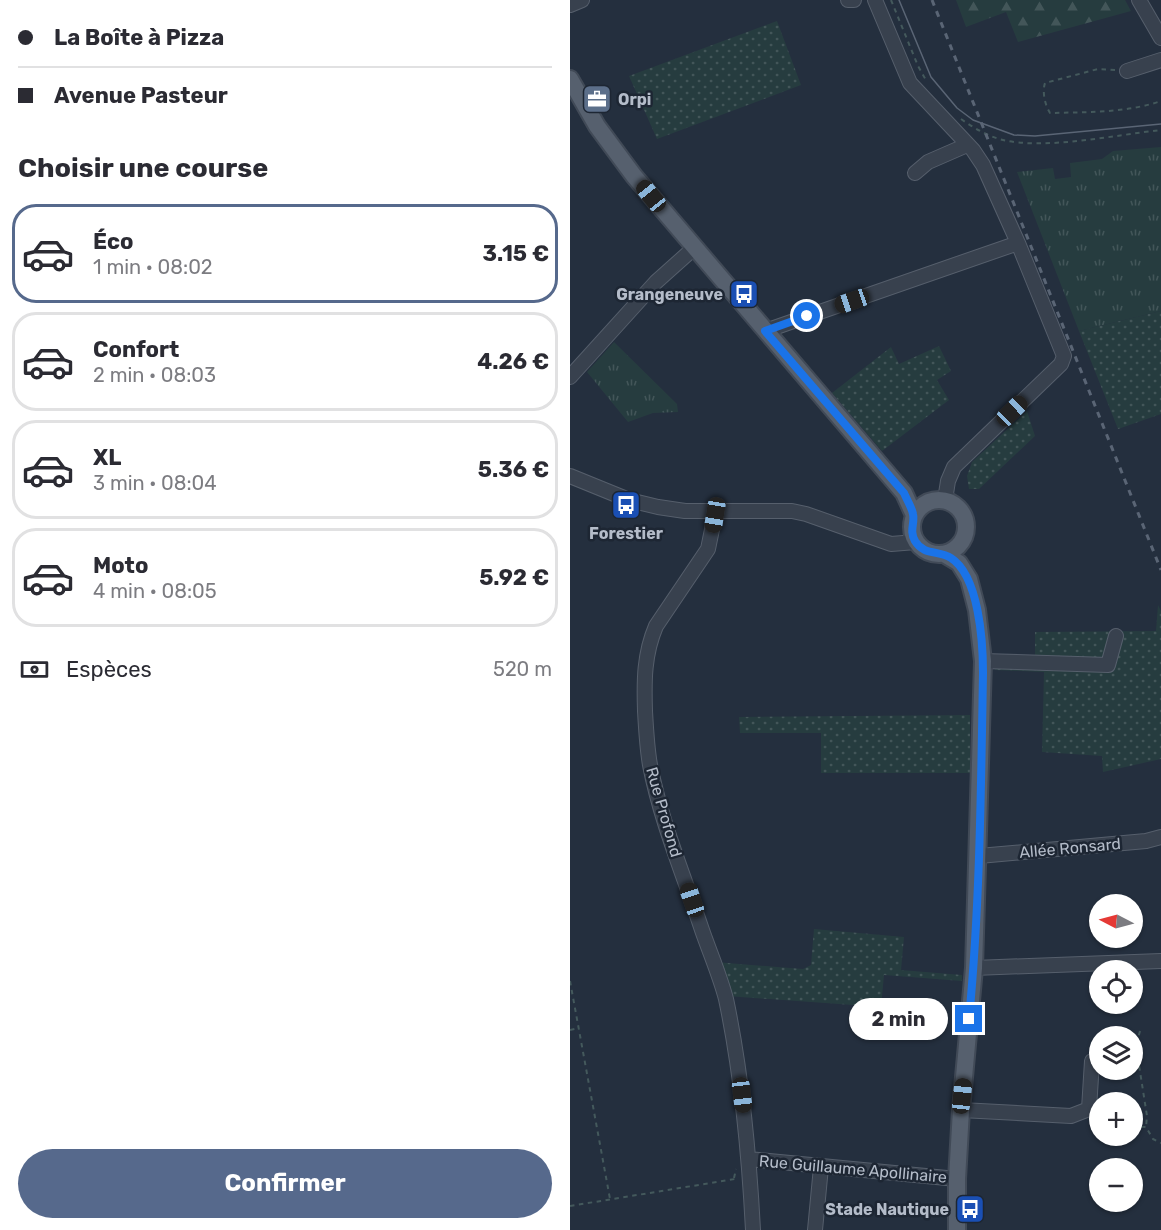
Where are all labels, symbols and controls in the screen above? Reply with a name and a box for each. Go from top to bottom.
text: La Boîte à Pizza [54,24,224,51]
text: Avenue Pasteur [54,82,228,109]
office icon: Orpi [581,83,613,115]
place label: Orpi [618,90,651,109]
text: Choisir une course [18,152,268,184]
car [633,176,669,216]
icon: car [21,227,75,281]
text: Éco [93,228,133,255]
text: 3.15 € [483,240,549,267]
text: 1 min · 08:02 [93,255,213,279]
bus stop icon: Grangeneuve [728,278,760,310]
place label: Grangeneuve [616,285,723,304]
car [832,287,872,315]
route start [793,302,820,329]
icon: car [21,335,75,389]
text: Confort [93,336,179,363]
text: 4.26 € [477,348,549,375]
text: 2 min · 08:03 [93,363,216,387]
car [993,392,1031,430]
icon: car [21,443,75,497]
text: XL [93,444,121,471]
text: 5.36 € [478,456,549,483]
text: 3 min · 08:04 [93,471,217,495]
bus stop icon: Forestier [610,489,642,521]
car [703,496,727,534]
place label: Forestier [589,524,664,543]
icon: car [21,551,75,605]
text: Moto [93,552,148,579]
text: 5.92 € [479,564,549,591]
text: 4 min · 08:05 [93,579,217,603]
icon: cash [18,653,51,686]
text: Espèces [66,656,152,683]
text: 520 m [493,657,552,681]
street label: Rue Profond [642,765,686,859]
street label: Allée Ronsard [1018,834,1122,862]
car [678,880,706,920]
north arrow [1089,894,1143,948]
map controls [1089,894,1143,1212]
button: locate [1089,960,1143,1014]
callout: 2 min [849,998,948,1040]
route end [955,1005,982,1032]
text: 2 min [871,1007,926,1031]
button: layers [1089,1026,1143,1080]
car [731,1076,753,1114]
car [951,1077,973,1115]
button: + [1089,1092,1143,1146]
button: Confirmer [18,1149,552,1218]
street label: Rue Guillaume Apollinaire [758,1151,948,1187]
button: − [1089,1158,1143,1212]
bus stop icon: Stade Nautique [954,1193,986,1225]
place label: Stade Nautique [825,1200,949,1219]

